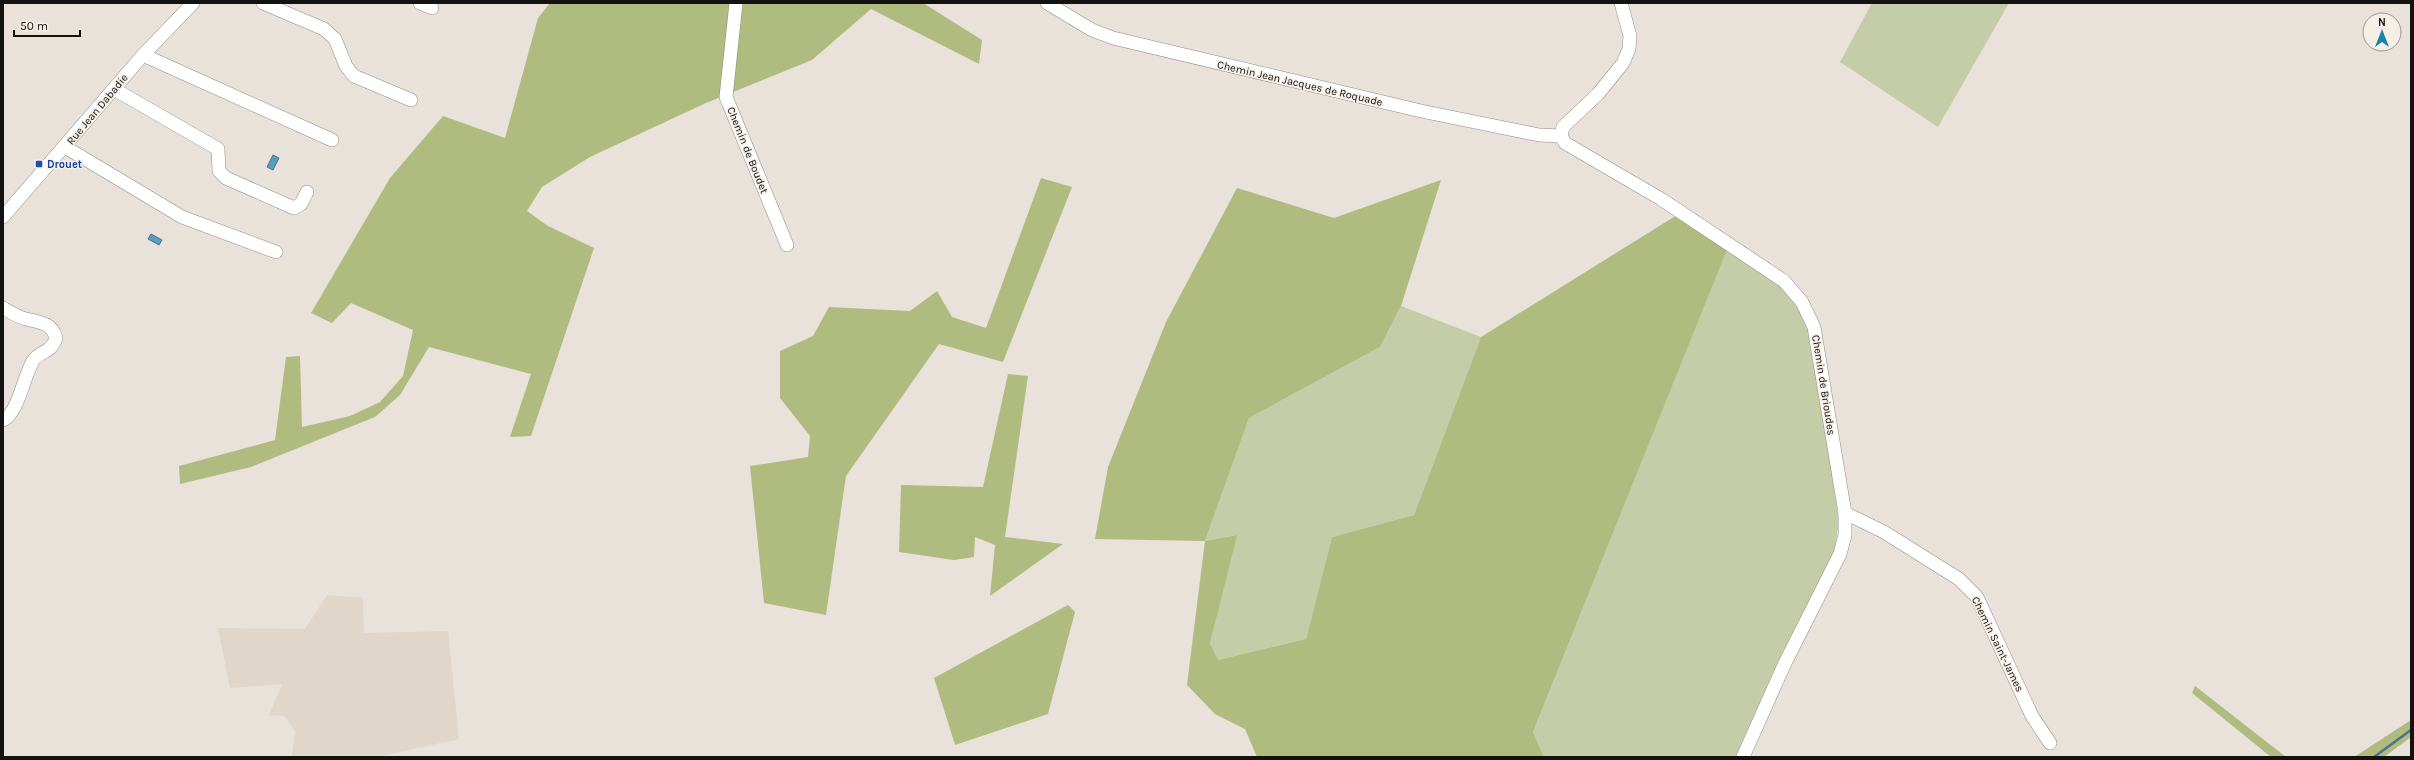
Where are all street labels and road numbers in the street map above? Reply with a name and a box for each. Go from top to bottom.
street label: Chemin Jean Jacques de Roquade [1216,58,1384,109]
street label: Rue Jean Dabadie [64,71,131,147]
street label: Chemin de Boudet [724,105,771,195]
street label: Chemin de Brioudes [1809,334,1838,436]
street label: Chemin Saint-James [1969,594,2026,694]

